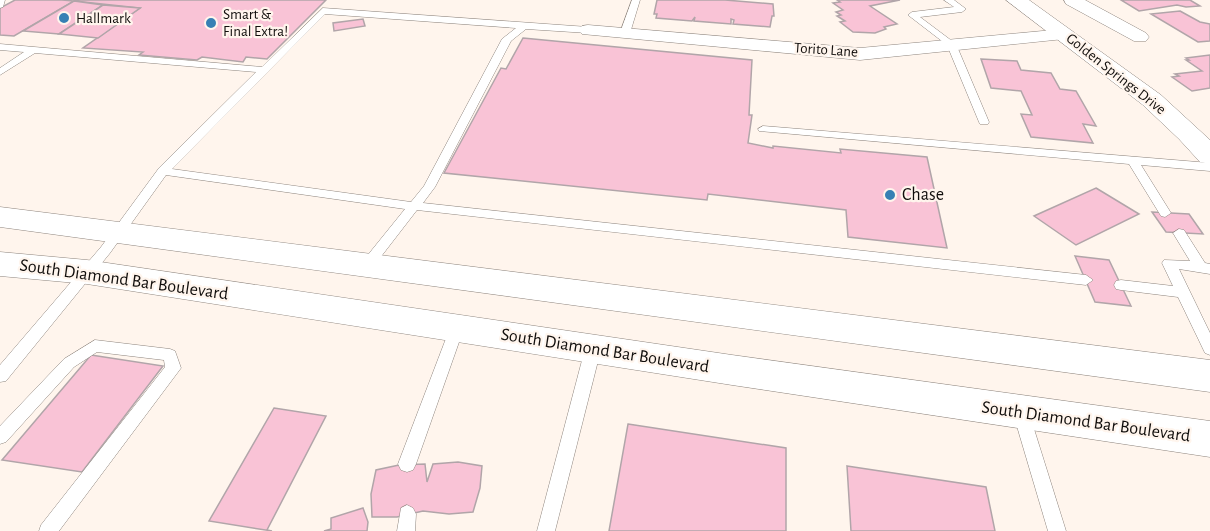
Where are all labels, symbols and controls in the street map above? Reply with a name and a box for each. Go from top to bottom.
place label: Smart & Final Extra! [223,7,288,39]
marker: Hallmark [57,11,71,25]
place label: Hallmark [76,11,131,26]
marker: Smart & Final Extra! [204,16,218,30]
street label: Golden Springs Drive [1063,31,1169,118]
street label: Torito Lane [793,40,859,60]
place label: Chase [902,186,944,204]
marker: Chase [883,188,897,202]
street label: South Diamond Bar Boulevard [19,256,229,304]
street label: South Diamond Bar Boulevard [500,326,710,376]
street label: South Diamond Bar Boulevard [981,398,1191,446]

